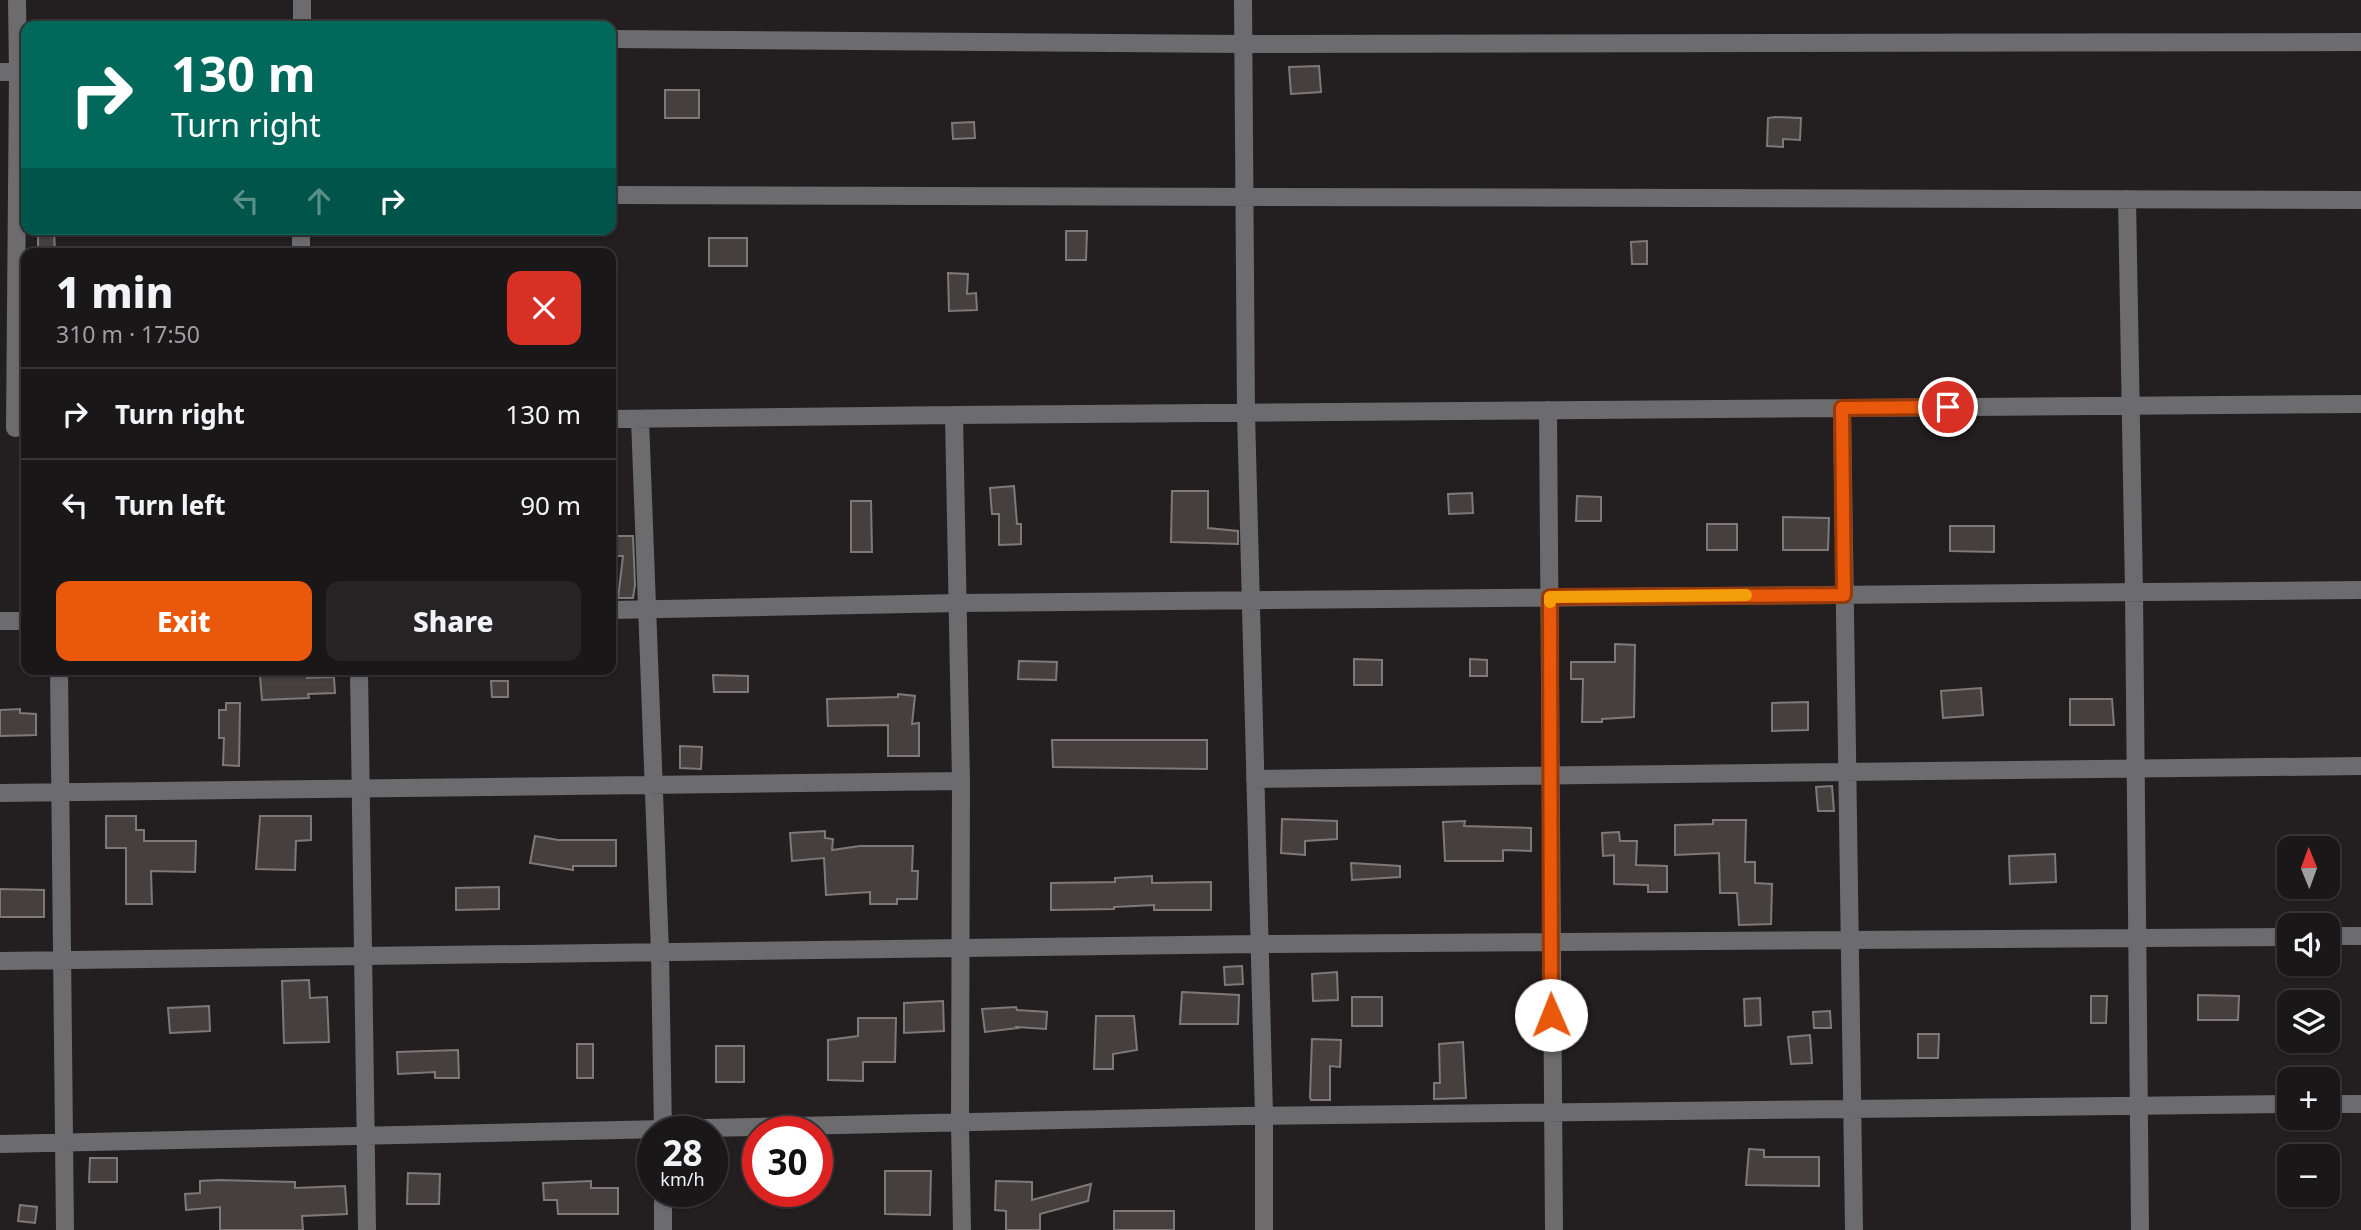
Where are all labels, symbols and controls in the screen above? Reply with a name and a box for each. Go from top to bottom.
text: 130 m [171,40,316,106]
icon: right [56,49,147,140]
text: Turn right [171,103,321,146]
icon: left [227,182,265,220]
icon: ahead [300,182,338,220]
icon: right [373,182,411,220]
text: 1 min [56,263,173,320]
button: close [507,271,581,345]
text: 310 m · 17:50 [56,318,200,350]
pin [1918,377,1978,437]
icon: arrive [1929,388,1967,426]
icon: right [56,395,94,433]
text: Turn right [115,396,245,432]
text: 130 m [505,396,581,432]
icon: left [56,486,94,524]
text: Turn left [115,487,226,523]
text: 90 m [520,487,581,523]
button: Exit [56,581,312,661]
button: Share [326,581,581,661]
north arrow [2277,836,2340,900]
map controls [2277,836,2340,1207]
button: sound [2277,913,2340,976]
position arrow [1514,978,1588,1052]
button: layers [2277,990,2340,1053]
button: + [2277,1067,2340,1130]
speed limit sign: 30 [742,1116,833,1207]
text: 28 [662,1129,703,1176]
button: − [2277,1144,2340,1207]
text: km/h [660,1167,705,1191]

